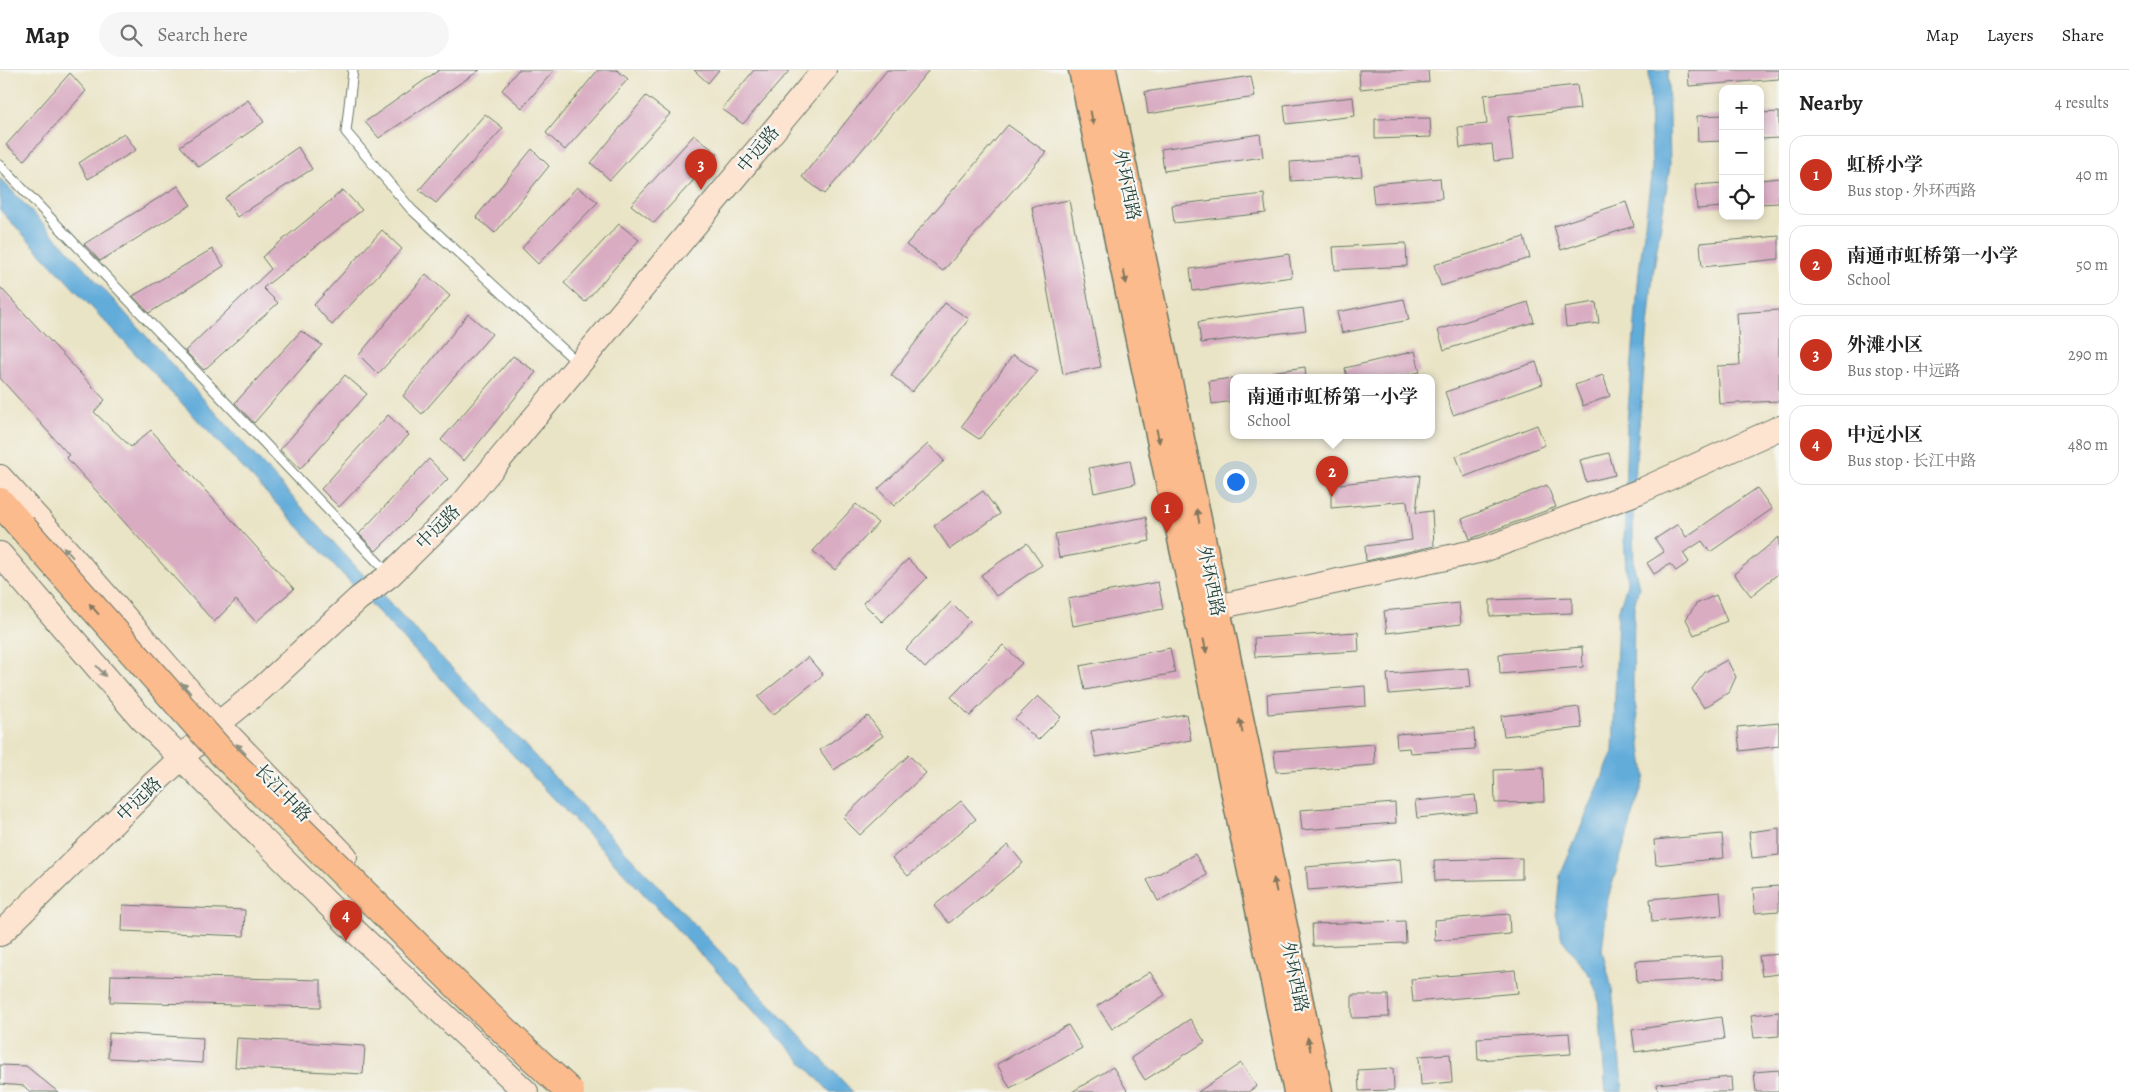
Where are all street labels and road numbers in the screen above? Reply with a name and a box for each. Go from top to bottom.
street label: 中远路 [731,121,785,177]
street label: 外环西路 [1108,147,1146,223]
street label: 中远路 [410,499,466,555]
street label: 外环西路 [1192,543,1230,619]
street label: 长江中路 [249,759,317,827]
street label: 中远路 [111,772,167,826]
street label: 外环西路 [1276,939,1314,1015]

